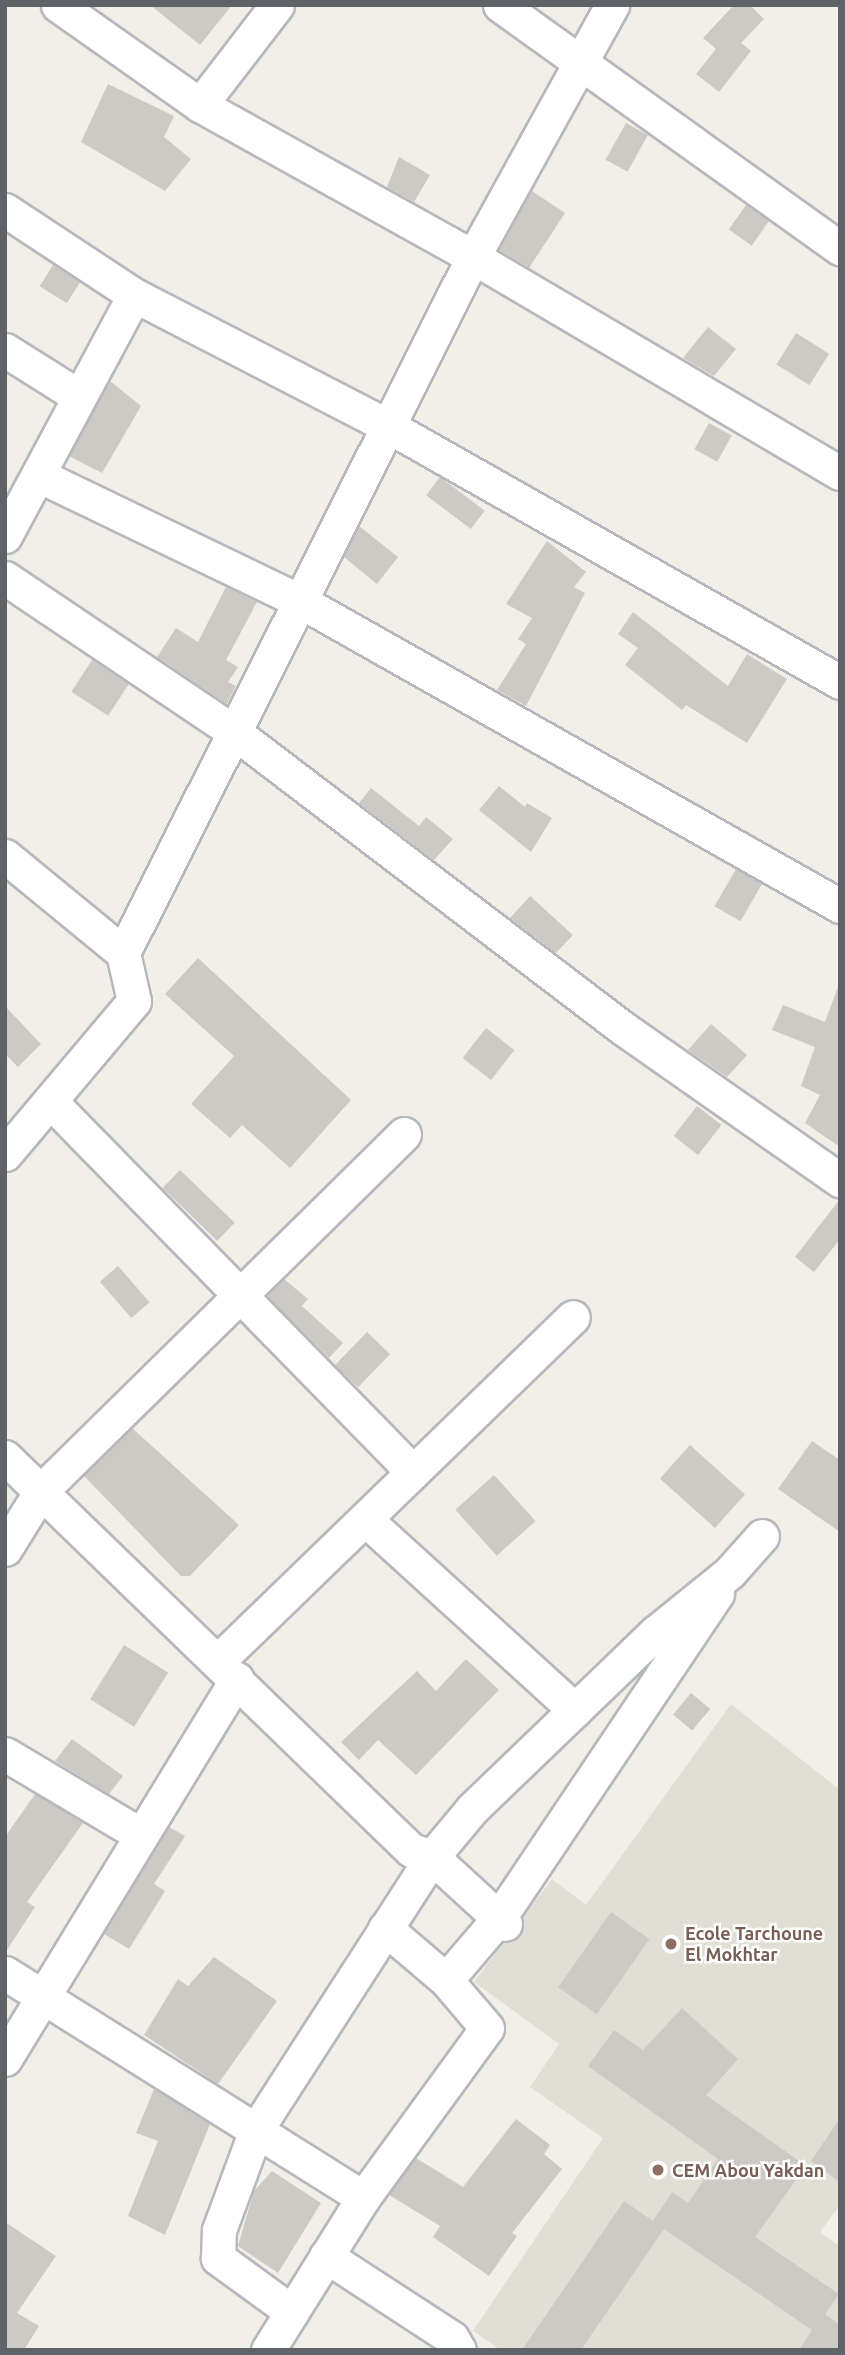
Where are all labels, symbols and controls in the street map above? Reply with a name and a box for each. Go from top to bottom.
place label: Ecole Tarchoune El Mokhtar [685,1923,823,1966]
marker: Ecole Tarchoune El Mokhtar [663,1936,679,1952]
place label: CEM Abou Yakdan [672,2159,824,2181]
marker: CEM Abou Yakdan [650,2162,666,2178]

